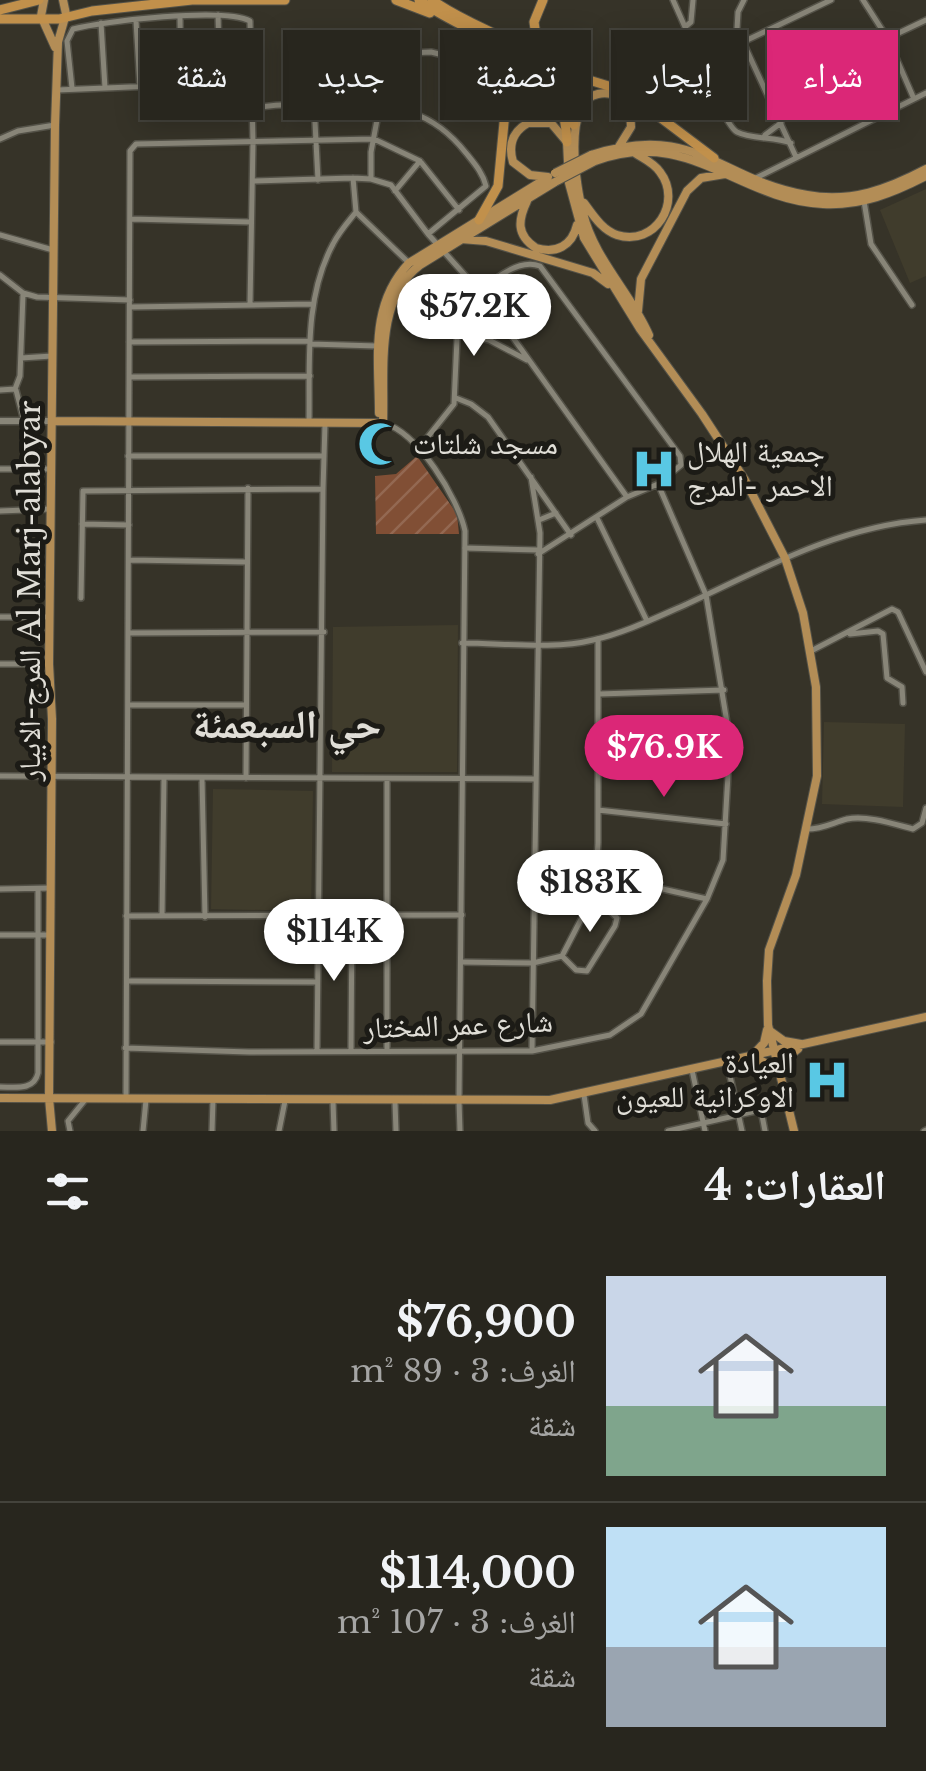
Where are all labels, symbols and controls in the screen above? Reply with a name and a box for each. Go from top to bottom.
chip: شقة [140,30,263,120]
chip: جديد [283,30,420,120]
chip: تصفية [440,30,591,120]
chip: إيجار [611,30,747,120]
chip: شراء [767,30,898,120]
pin: $57.2K [393,274,555,359]
text: $57.2K [419,286,529,326]
street label: المرج-الابيار Al Marj-alabyar [11,400,49,782]
mosque icon: مسجد شلتات [356,420,404,468]
place label: مسجد شلتات [413,425,558,462]
place label: جمعية الهلال الاحمر -المرج [687,433,833,505]
hospital icon: جمعية الهلال الاحمر -المرج [630,445,678,493]
district label: حي السبعمئة [193,699,381,756]
pin: $76.9K [583,715,745,800]
text: $76.9K [607,727,721,767]
pin: $183K [520,850,660,935]
text: $183K [539,862,641,902]
pin: $114K [264,899,404,984]
text: $114K [286,911,382,951]
street label: شارع عمر المختار [362,1003,553,1047]
place label: العيادة الاوكرانية للعيون [616,1044,794,1115]
hospital icon: العيادة الاوكرانية للعيون [803,1056,851,1104]
text: العقارات: 4 [704,1159,886,1211]
icon: filters [40,1164,95,1219]
text: $76,900 [396,1296,576,1348]
icon: home [686,1316,806,1436]
text: الغرف: 3 · 89 m² [350,1351,576,1391]
text: شقة [528,1405,576,1445]
text: $114,000 [379,1547,576,1599]
icon: home [686,1567,806,1687]
text: الغرف: 3 · 107 m² [337,1602,576,1642]
text: شقة [528,1656,576,1696]

